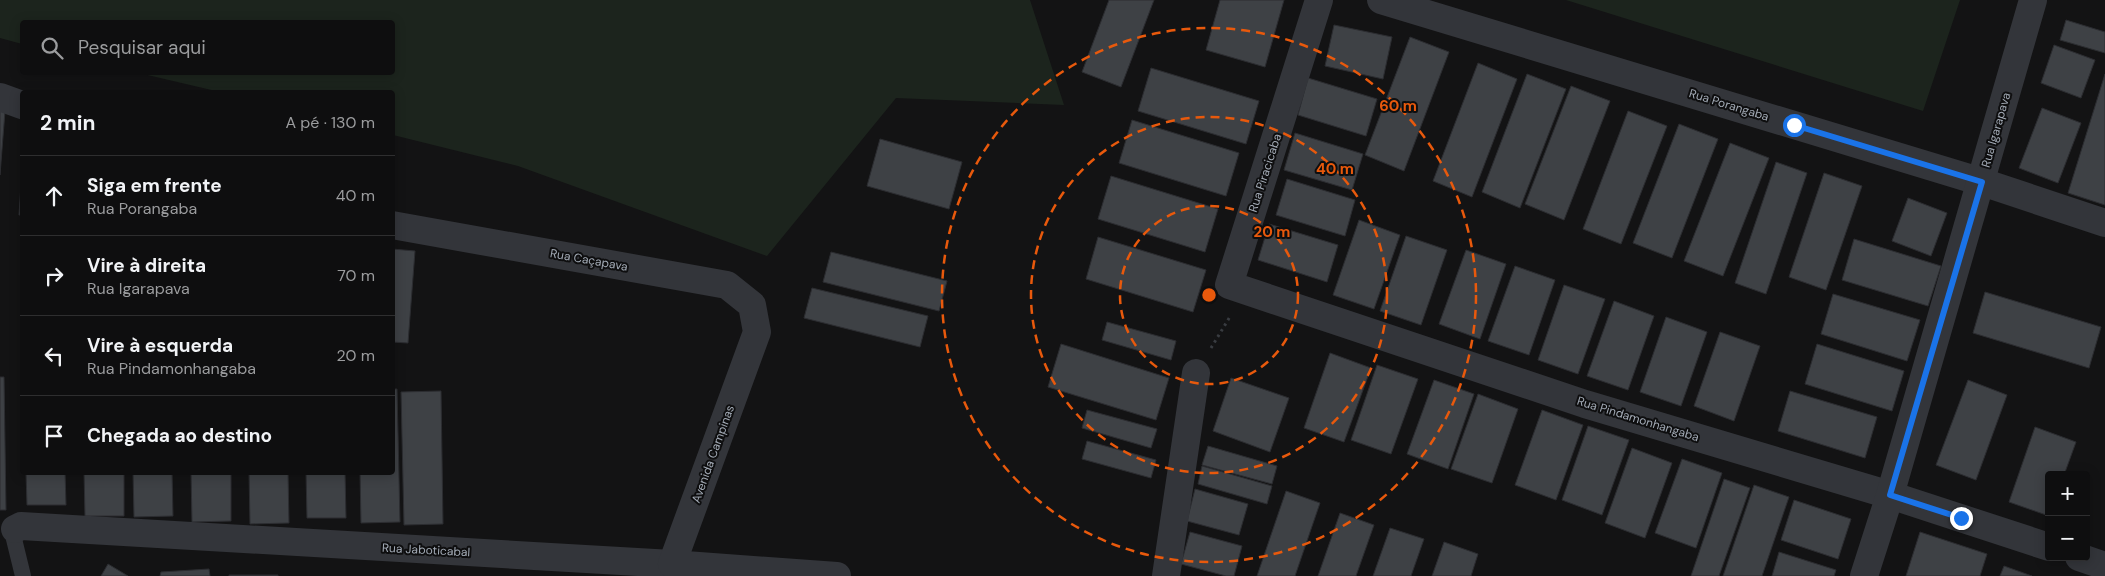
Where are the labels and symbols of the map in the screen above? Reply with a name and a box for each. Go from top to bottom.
street label: Rua Porangaba [1687,85,1771,125]
street label: Rua Igarapava [1978,91,2014,169]
text: 60 m [1379,96,1417,116]
route start [1783,114,1806,137]
street label: Rua Piracicaba [1245,132,1285,214]
text: 40 m [1316,159,1354,179]
text: 20 m [1254,222,1290,242]
street label: Rua Caçapava [549,245,629,275]
centre of rings [1200,286,1218,304]
street label: Rua Pindamonhangaba [1575,393,1701,445]
street label: Avenida Campinas [688,403,738,505]
route end [1950,507,1973,530]
street label: Rua Jaboticabal [381,540,471,560]

